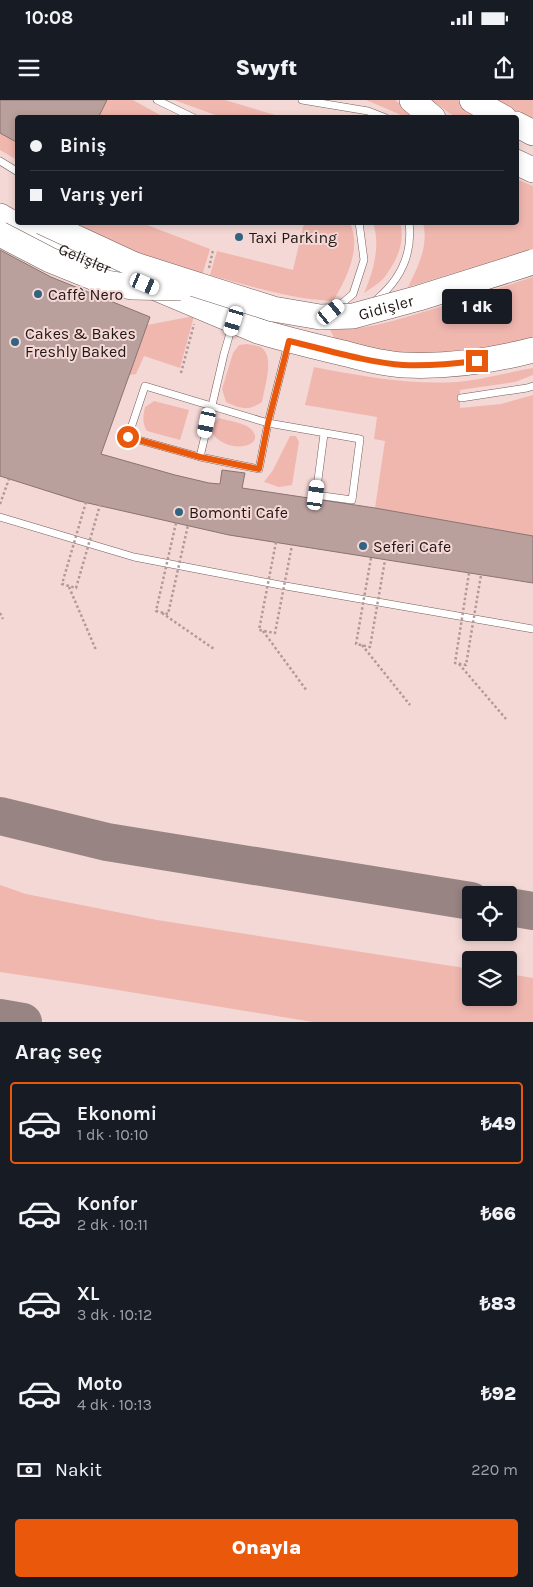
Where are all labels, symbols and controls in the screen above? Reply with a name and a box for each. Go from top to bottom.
text: 10:08 [25,7,73,29]
icon: menu [15,54,43,82]
icon: share [490,54,518,82]
text: Swyft [236,55,297,81]
text: Biniş [60,135,107,157]
text: Varış yeri [60,184,144,206]
place label: Taxi Parking [249,228,337,247]
marker: Taxi Parking [233,231,245,243]
street label: Gelişler [56,239,114,278]
car [128,271,161,297]
place label: Caffè Nero [48,285,123,304]
marker: Caffè Nero [32,288,44,300]
callout: 1 dk [442,288,512,324]
street label: Gidişler [356,290,416,324]
car [314,297,347,327]
text: 1 dk [462,297,492,316]
car [222,304,245,338]
place label: Cakes & Bakes Freshly Baked [25,324,136,361]
marker: Cakes & Bakes Freshly Baked [9,336,21,348]
route end [466,350,488,372]
car [196,407,217,439]
route start [117,426,139,448]
car [306,479,325,511]
place label: Bomonti Cafe [189,503,288,522]
marker: Bomonti Cafe [173,506,185,518]
place label: Seferi Cafe [373,537,451,556]
marker: Seferi Cafe [357,540,369,552]
map controls [462,886,517,1006]
button: locate [462,886,517,941]
button: layers [462,951,517,1006]
text: Araç seç [15,1039,102,1065]
icon: car [17,1101,62,1146]
text: Ekonomi [77,1103,157,1125]
text: ₺49 [481,1113,516,1135]
text: 1 dk · 10:10 [77,1125,148,1144]
icon: car [17,1191,62,1236]
text: Konfor [77,1193,137,1215]
text: ₺66 [481,1203,516,1225]
text: 2 dk · 10:11 [77,1215,148,1234]
icon: car [17,1281,62,1326]
text: XL [77,1283,99,1305]
text: ₺83 [480,1293,516,1315]
text: 3 dk · 10:12 [77,1305,152,1324]
icon: car [17,1371,62,1416]
text: Moto [77,1373,123,1395]
text: ₺92 [481,1383,516,1405]
text: 4 dk · 10:13 [77,1395,152,1414]
icon: cash [15,1456,43,1484]
text: Nakit [55,1459,102,1481]
text: 220 m [471,1460,518,1479]
button: Onayla [15,1519,518,1577]

